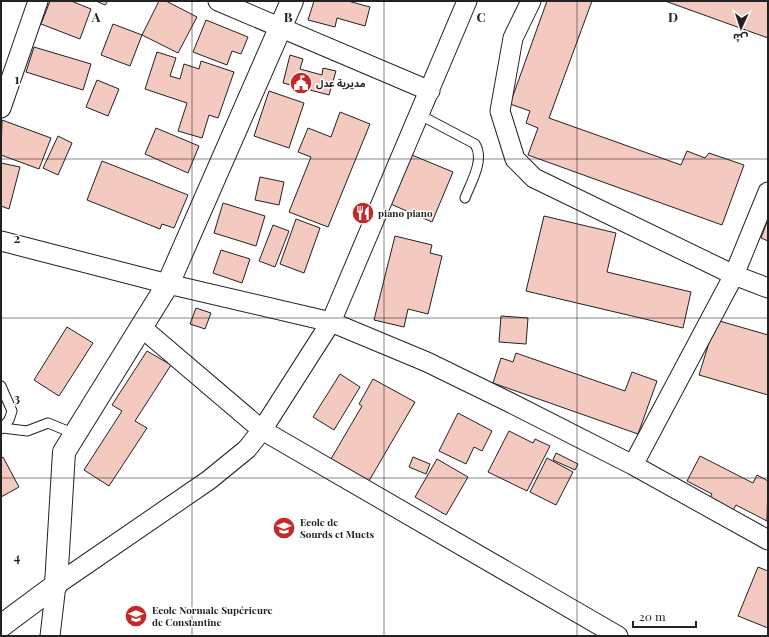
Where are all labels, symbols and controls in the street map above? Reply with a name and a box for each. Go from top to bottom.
text: A [91,8,101,25]
text: B [284,8,293,25]
text: C [476,8,486,25]
text: D [668,8,678,25]
north arrow [721,8,761,48]
text: ش [733,31,748,46]
text: 1 [15,70,20,87]
public building icon: مديرية عدل [288,70,314,96]
place label: مديرية عدل [316,76,366,90]
restaurant icon: piano piano [350,200,376,226]
place label: piano piano [378,206,433,220]
text: 2 [14,229,21,246]
text: 3 [14,389,20,406]
school or university icon: Ecole de Sourds et Muets [271,515,297,541]
place label: Ecole de Sourds et Muets [300,515,375,541]
text: 4 [14,548,21,565]
school or university icon: Ecole Normale Supérieure de Constantine [123,603,149,629]
place label: Ecole Normale Supérieure de Constantine [152,603,273,629]
scale bar [633,603,696,629]
text: 20 m [639,608,666,624]

